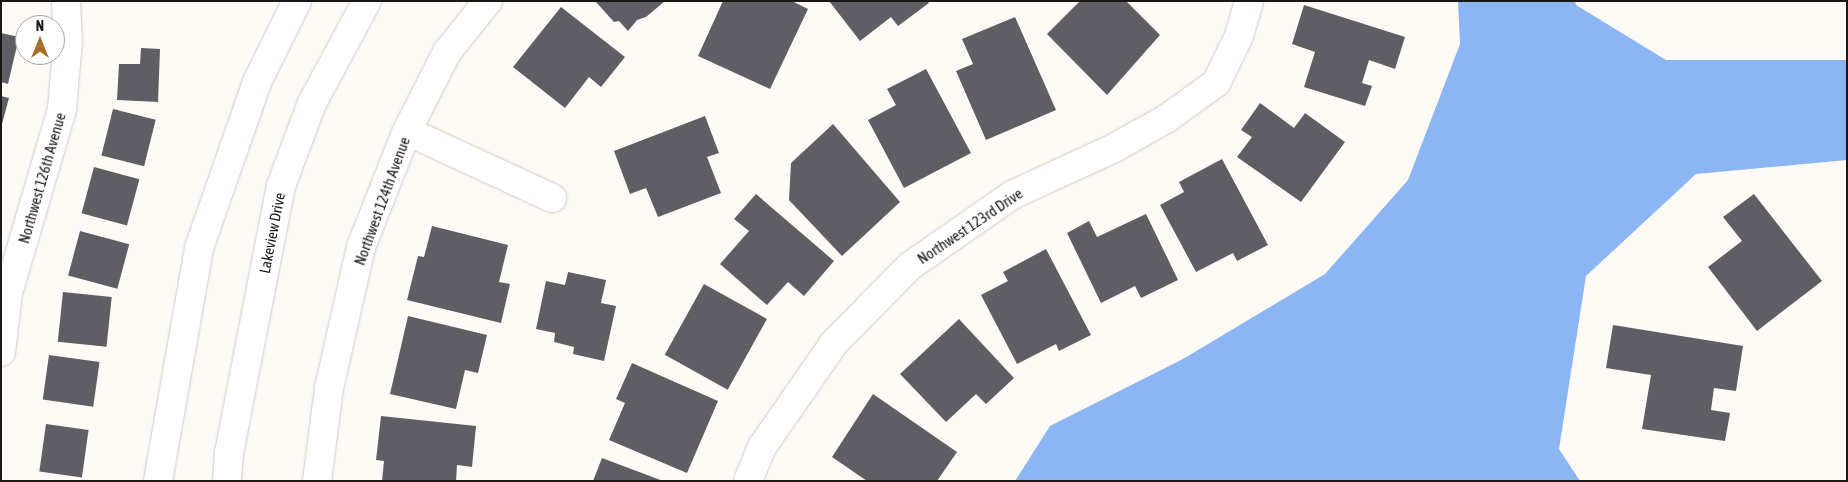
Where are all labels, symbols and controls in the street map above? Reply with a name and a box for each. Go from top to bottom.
north arrow [15,15,65,65]
text: N [36,18,44,34]
street label: Northwest 126th Avenue [15,110,69,246]
street label: Northwest 124th Avenue [350,134,414,268]
street label: Northwest 123rd Drive [914,184,1026,268]
street label: Lakeview Drive [255,191,289,275]

